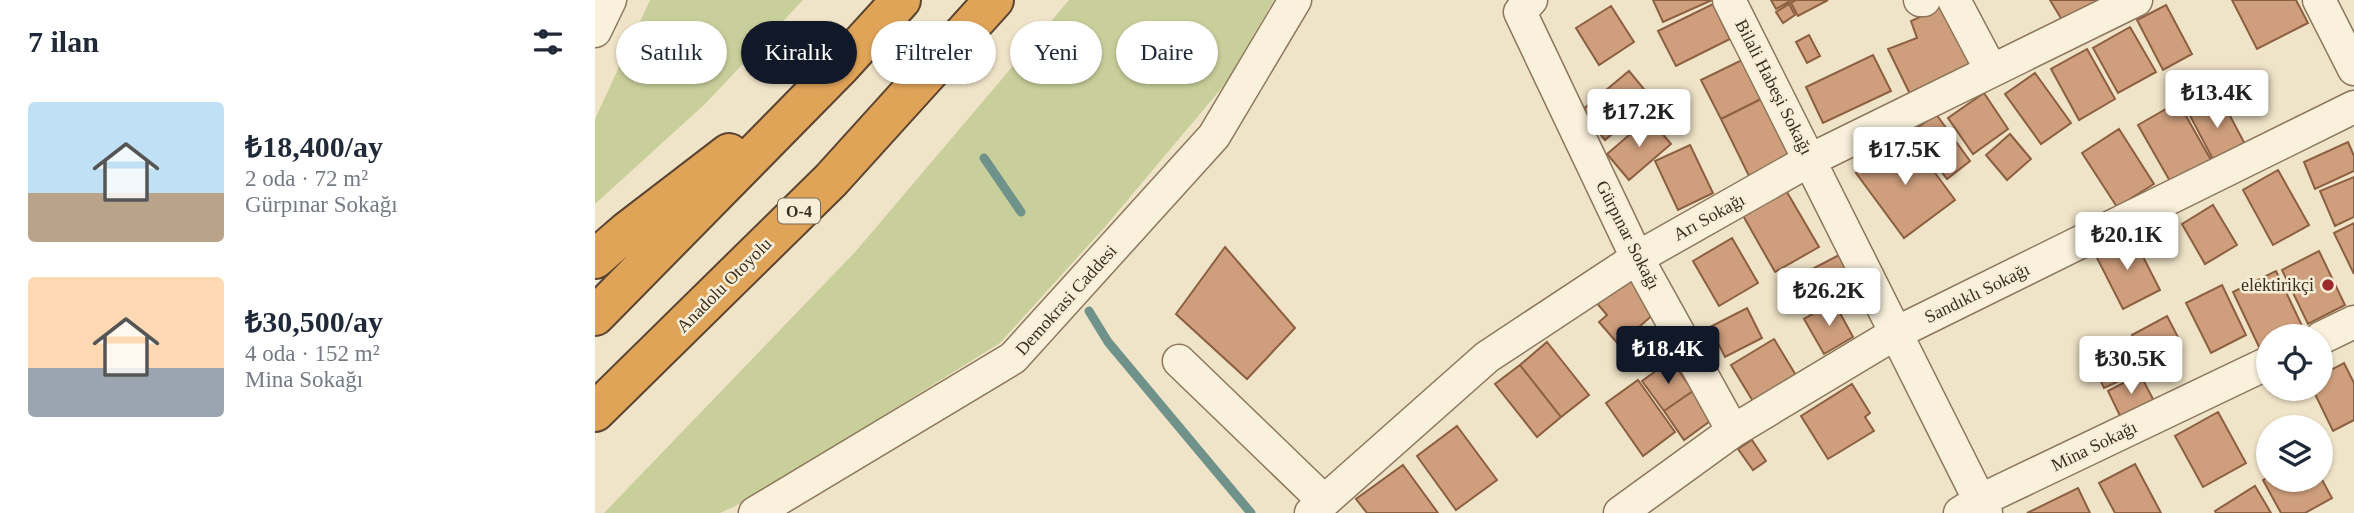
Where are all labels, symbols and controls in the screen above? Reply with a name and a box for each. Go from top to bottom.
street label: Bilali Habeşi Sokağı [1731,16,1817,158]
chip: Satılık [616,21,727,84]
chip: Kiralık [741,21,857,84]
chip: Filtreler [871,21,996,84]
chip: Yeni [1010,21,1102,84]
chip: Daire [1116,21,1218,84]
icon: filters [529,23,567,61]
text: 7 ilan [28,25,99,58]
pin: ₺13.4K [2160,71,2274,130]
text: ₺13.4K [2181,80,2253,105]
pin: ₺17.2K [1582,90,1696,149]
text: ₺17.2K [1603,99,1675,124]
pin: ₺17.5K [1848,128,1962,187]
icon: home [84,130,168,214]
text: ₺18,400/ay [245,130,383,163]
text: ₺17.5K [1869,137,1941,162]
text: 2 oda · 72 m² [245,166,368,191]
street label: Gürpınar Sokağı [1592,177,1664,293]
street label: Arı Sokağı [1670,189,1748,245]
text: Gürpınar Sokağı [245,192,398,217]
road number: O-4 [778,198,820,224]
pin: ₺20.1K [2070,212,2184,272]
text: ₺20.1K [2091,222,2163,247]
street label: Anadolu Otoyolu [673,234,775,336]
street label: Demokrasi Caddesi [1011,241,1121,359]
street label: Sandıklı Sokağı [1921,259,2033,327]
pin: ₺26.2K [1772,268,1886,328]
place label: elektirikçi [2241,275,2314,295]
marker: elektirikçi [2320,277,2336,293]
text: ₺26.2K [1793,278,1865,303]
icon: home [84,305,168,389]
text: ₺30,500/ay [245,305,383,338]
map controls [2256,324,2333,492]
button: locate [2256,324,2333,401]
pin: ₺18.4K [1611,326,1725,386]
text: ₺18.4K [1632,336,1704,361]
pin: ₺30.5K [2074,336,2188,396]
text: 4 oda · 152 m² [245,341,380,366]
text: ₺30.5K [2095,346,2167,371]
text: Mina Sokağı [245,367,363,392]
button: layers [2256,415,2333,492]
street label: Mina Sokağı [2048,417,2140,475]

